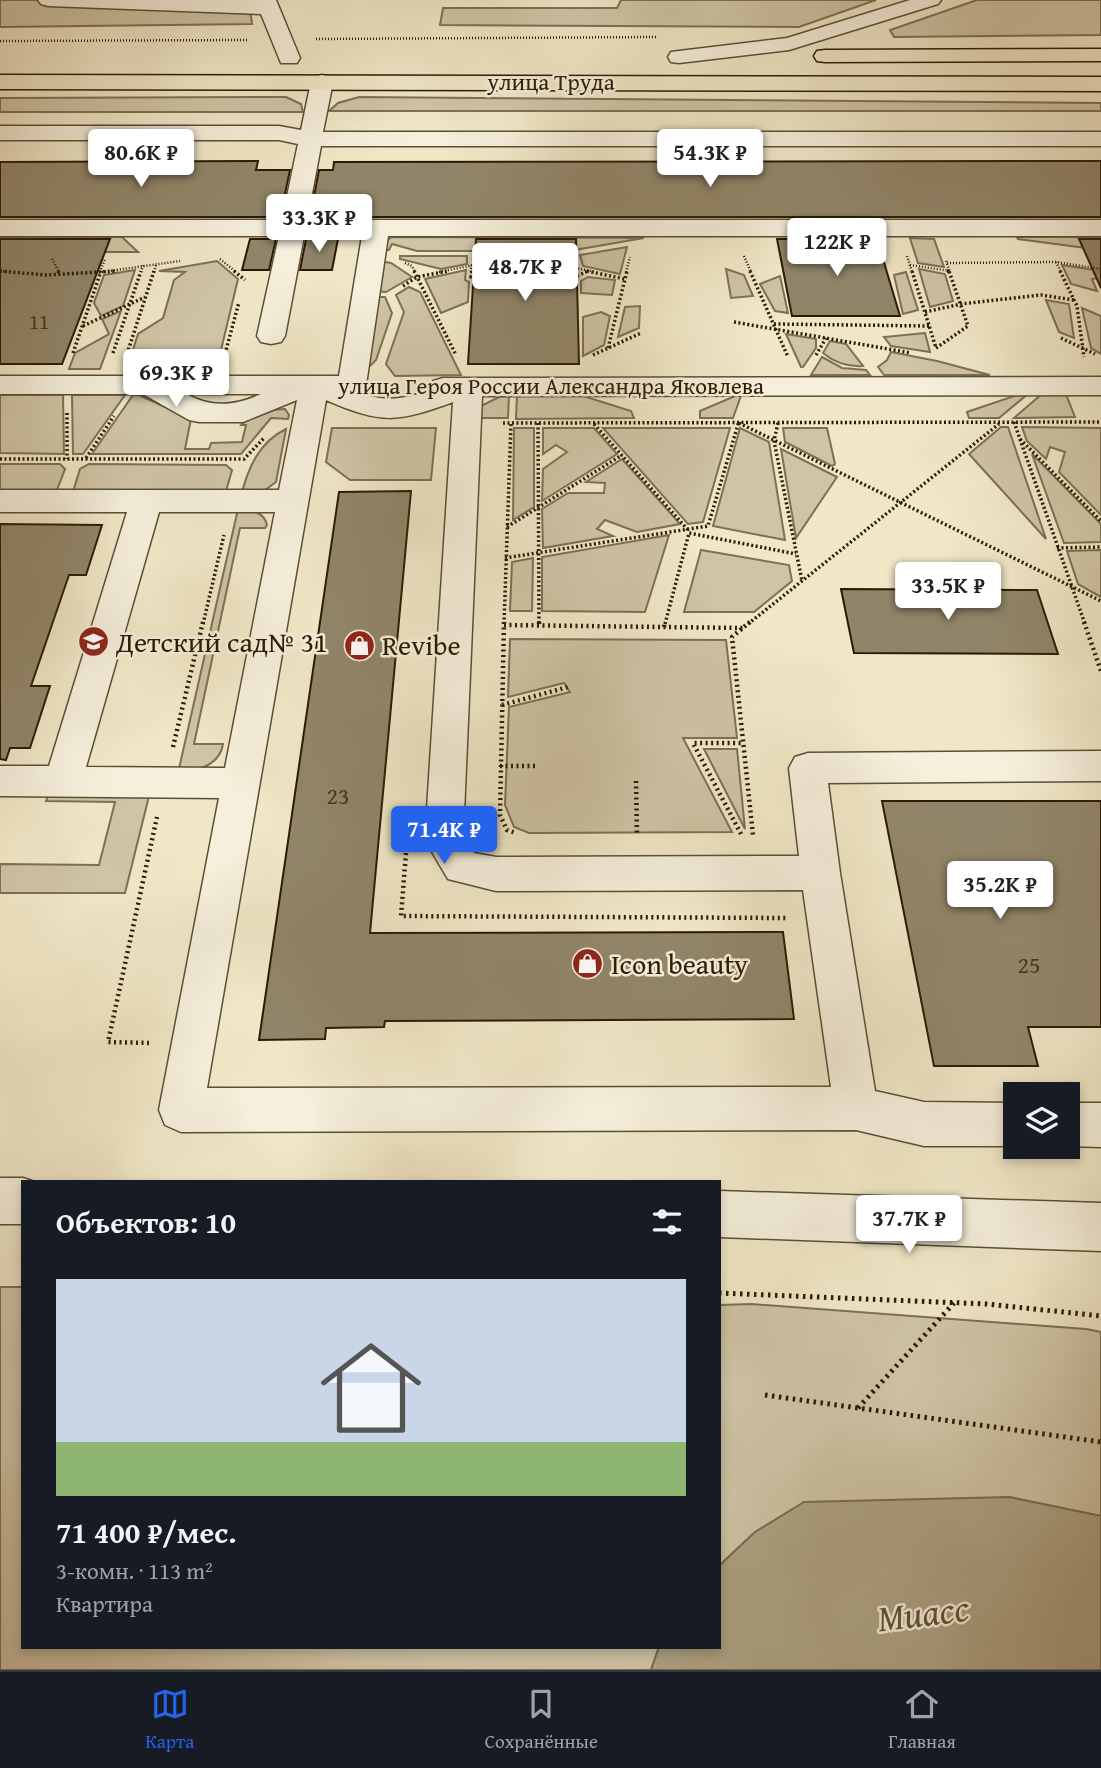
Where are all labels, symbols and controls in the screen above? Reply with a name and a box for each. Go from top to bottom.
street label: улица Труда [486,65,615,98]
pin: 80.6K ₽ [76,130,206,189]
pin: 54.3K ₽ [645,130,775,189]
text: 80.6K ₽ [104,135,178,168]
text: 54.3K ₽ [673,135,747,168]
pin: 33.3K ₽ [254,194,384,254]
text: 33.3K ₽ [282,200,356,233]
pin: 122K ₽ [780,218,894,278]
text: 122K ₽ [803,224,871,257]
pin: 48.7K ₽ [460,244,590,303]
text: 48.7K ₽ [488,249,562,282]
house number: 11 [29,306,49,337]
pin: 69.3K ₽ [111,350,241,409]
text: 69.3K ₽ [139,355,213,388]
street label: улица Героя России Александра Яковлева [337,369,764,402]
pin: 33.5K ₽ [883,562,1013,622]
text: 33.5K ₽ [911,568,985,601]
place label: Детский сад№ 31 [115,621,328,662]
place label: Revibe [382,624,461,665]
school or university icon: Детский сад№ 31 [76,625,110,659]
shop icon: Revibe [342,628,376,662]
house number: 23 [326,778,350,813]
pin: 71.4K ₽ [379,806,509,866]
text: 71.4K ₽ [407,812,481,845]
pin: 35.2K ₽ [935,862,1065,921]
text: 35.2K ₽ [963,867,1037,900]
place label: Icon beauty [611,943,748,984]
shop icon: Icon beauty [571,947,605,981]
house number: 25 [1017,947,1041,982]
map controls [1003,1082,1080,1159]
button: layers [1003,1082,1080,1159]
pin: 37.7K ₽ [844,1196,974,1255]
text: Объектов: 10 [56,1200,236,1244]
text: 37.7K ₽ [872,1201,946,1234]
icon: filters [648,1203,686,1241]
icon: home [308,1325,434,1451]
text: 71 400 ₽/мес. [56,1510,237,1554]
text: 3-комн. · 113 m² [56,1554,213,1587]
water label: Миасс [874,1579,973,1645]
text: Квартира [56,1587,153,1620]
tab: Карта [145,1685,194,1755]
tab: Сохранённые [485,1685,598,1755]
tab: Главная [888,1685,956,1755]

